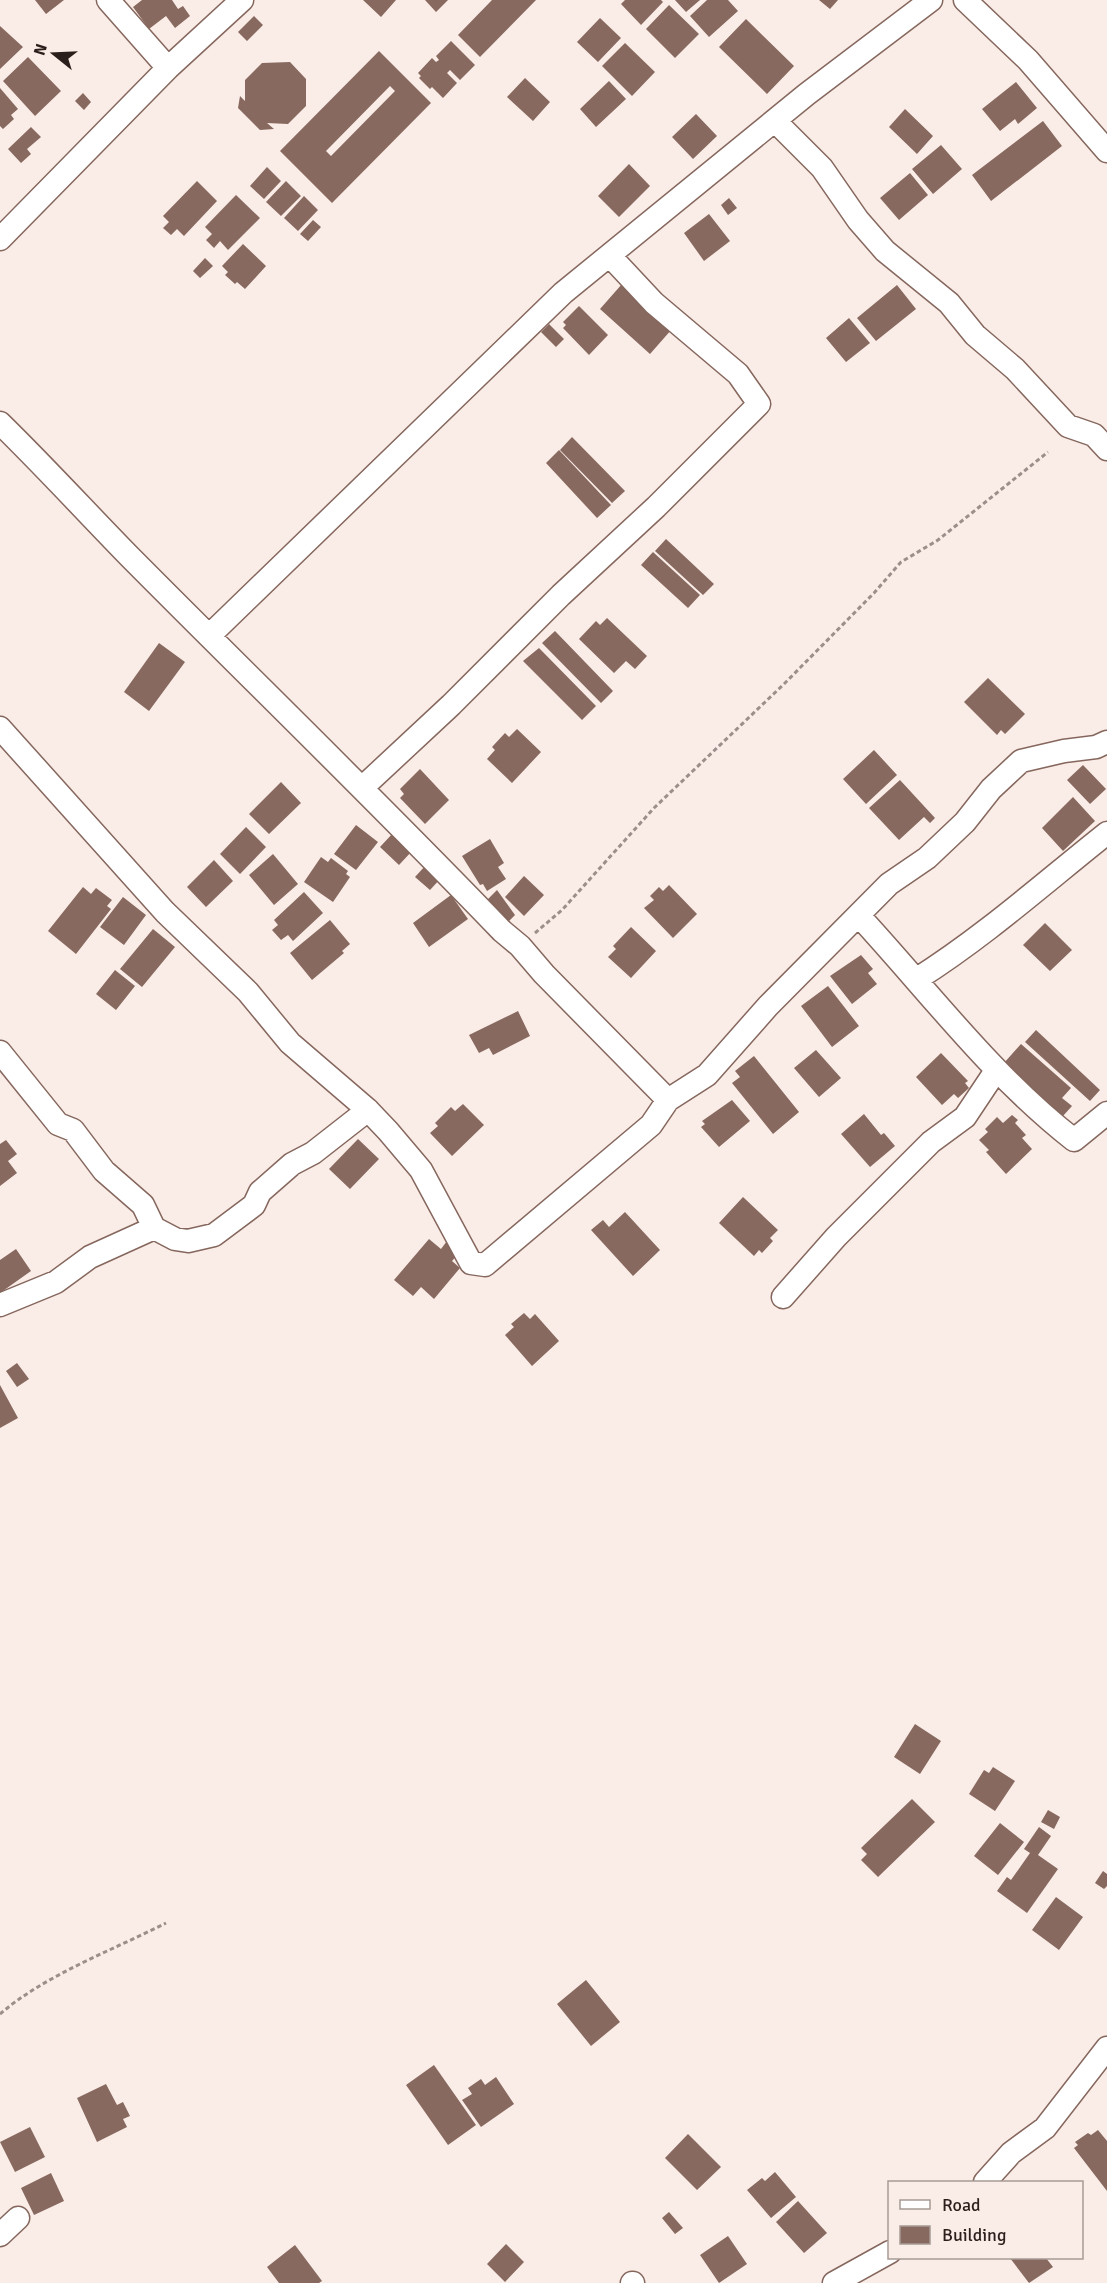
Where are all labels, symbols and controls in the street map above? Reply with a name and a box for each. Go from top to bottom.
north arrow [24,24,84,84]
text: N [29,41,52,58]
legend [888,2181,1083,2259]
text: Road [942,2194,981,2216]
text: Building [942,2224,1006,2246]

